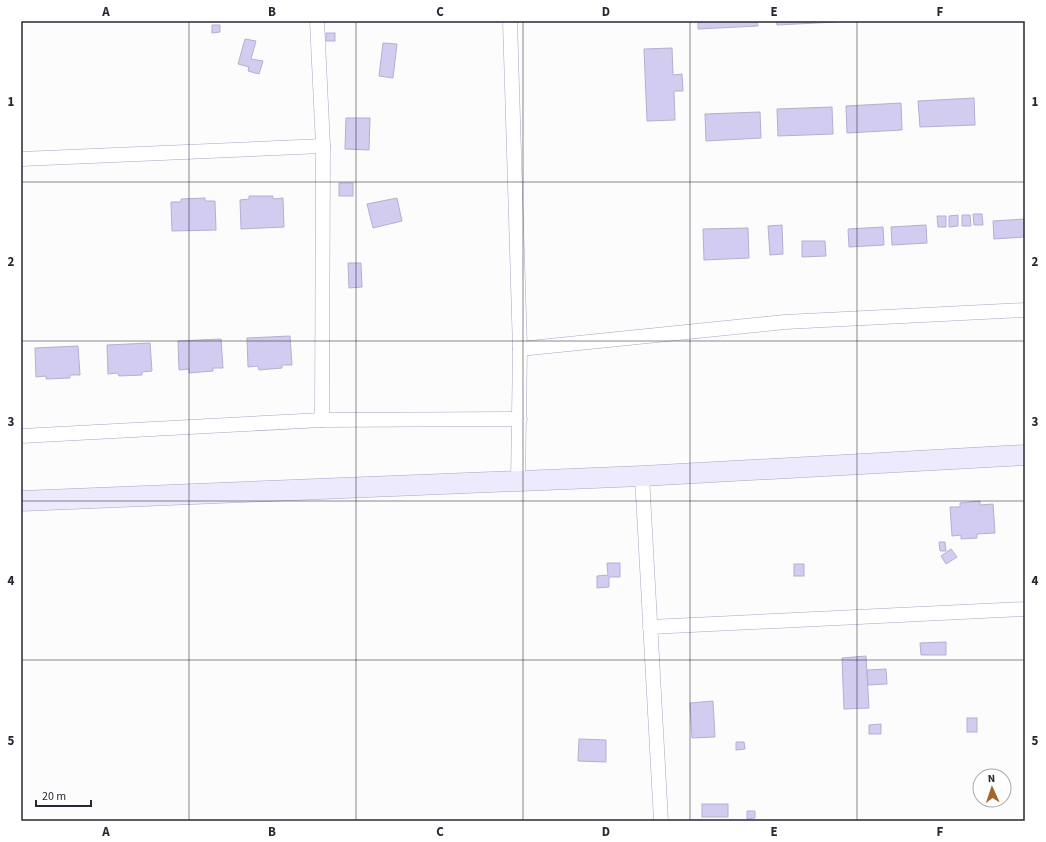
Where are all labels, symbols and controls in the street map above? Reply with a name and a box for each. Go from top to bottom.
text: A [101,3,110,21]
text: B [268,3,276,21]
text: C [436,3,444,21]
text: D [602,3,610,21]
text: E [770,3,778,21]
text: F [937,3,944,21]
text: 1 [8,93,15,111]
text: 1 [1032,93,1039,111]
text: 2 [8,253,15,271]
text: 2 [1032,253,1039,271]
text: 3 [8,413,15,431]
text: 3 [1032,413,1039,431]
text: 4 [8,572,15,590]
text: 4 [1032,572,1039,590]
text: 5 [8,732,15,750]
text: 5 [1032,732,1039,750]
north arrow [972,768,1012,808]
text: N [987,771,996,786]
scale bar [36,782,91,808]
text: 20 m [42,788,66,805]
text: A [101,823,110,841]
text: B [268,823,276,841]
text: C [436,823,444,841]
text: D [602,823,610,841]
text: E [770,823,778,841]
text: F [937,823,944,841]

